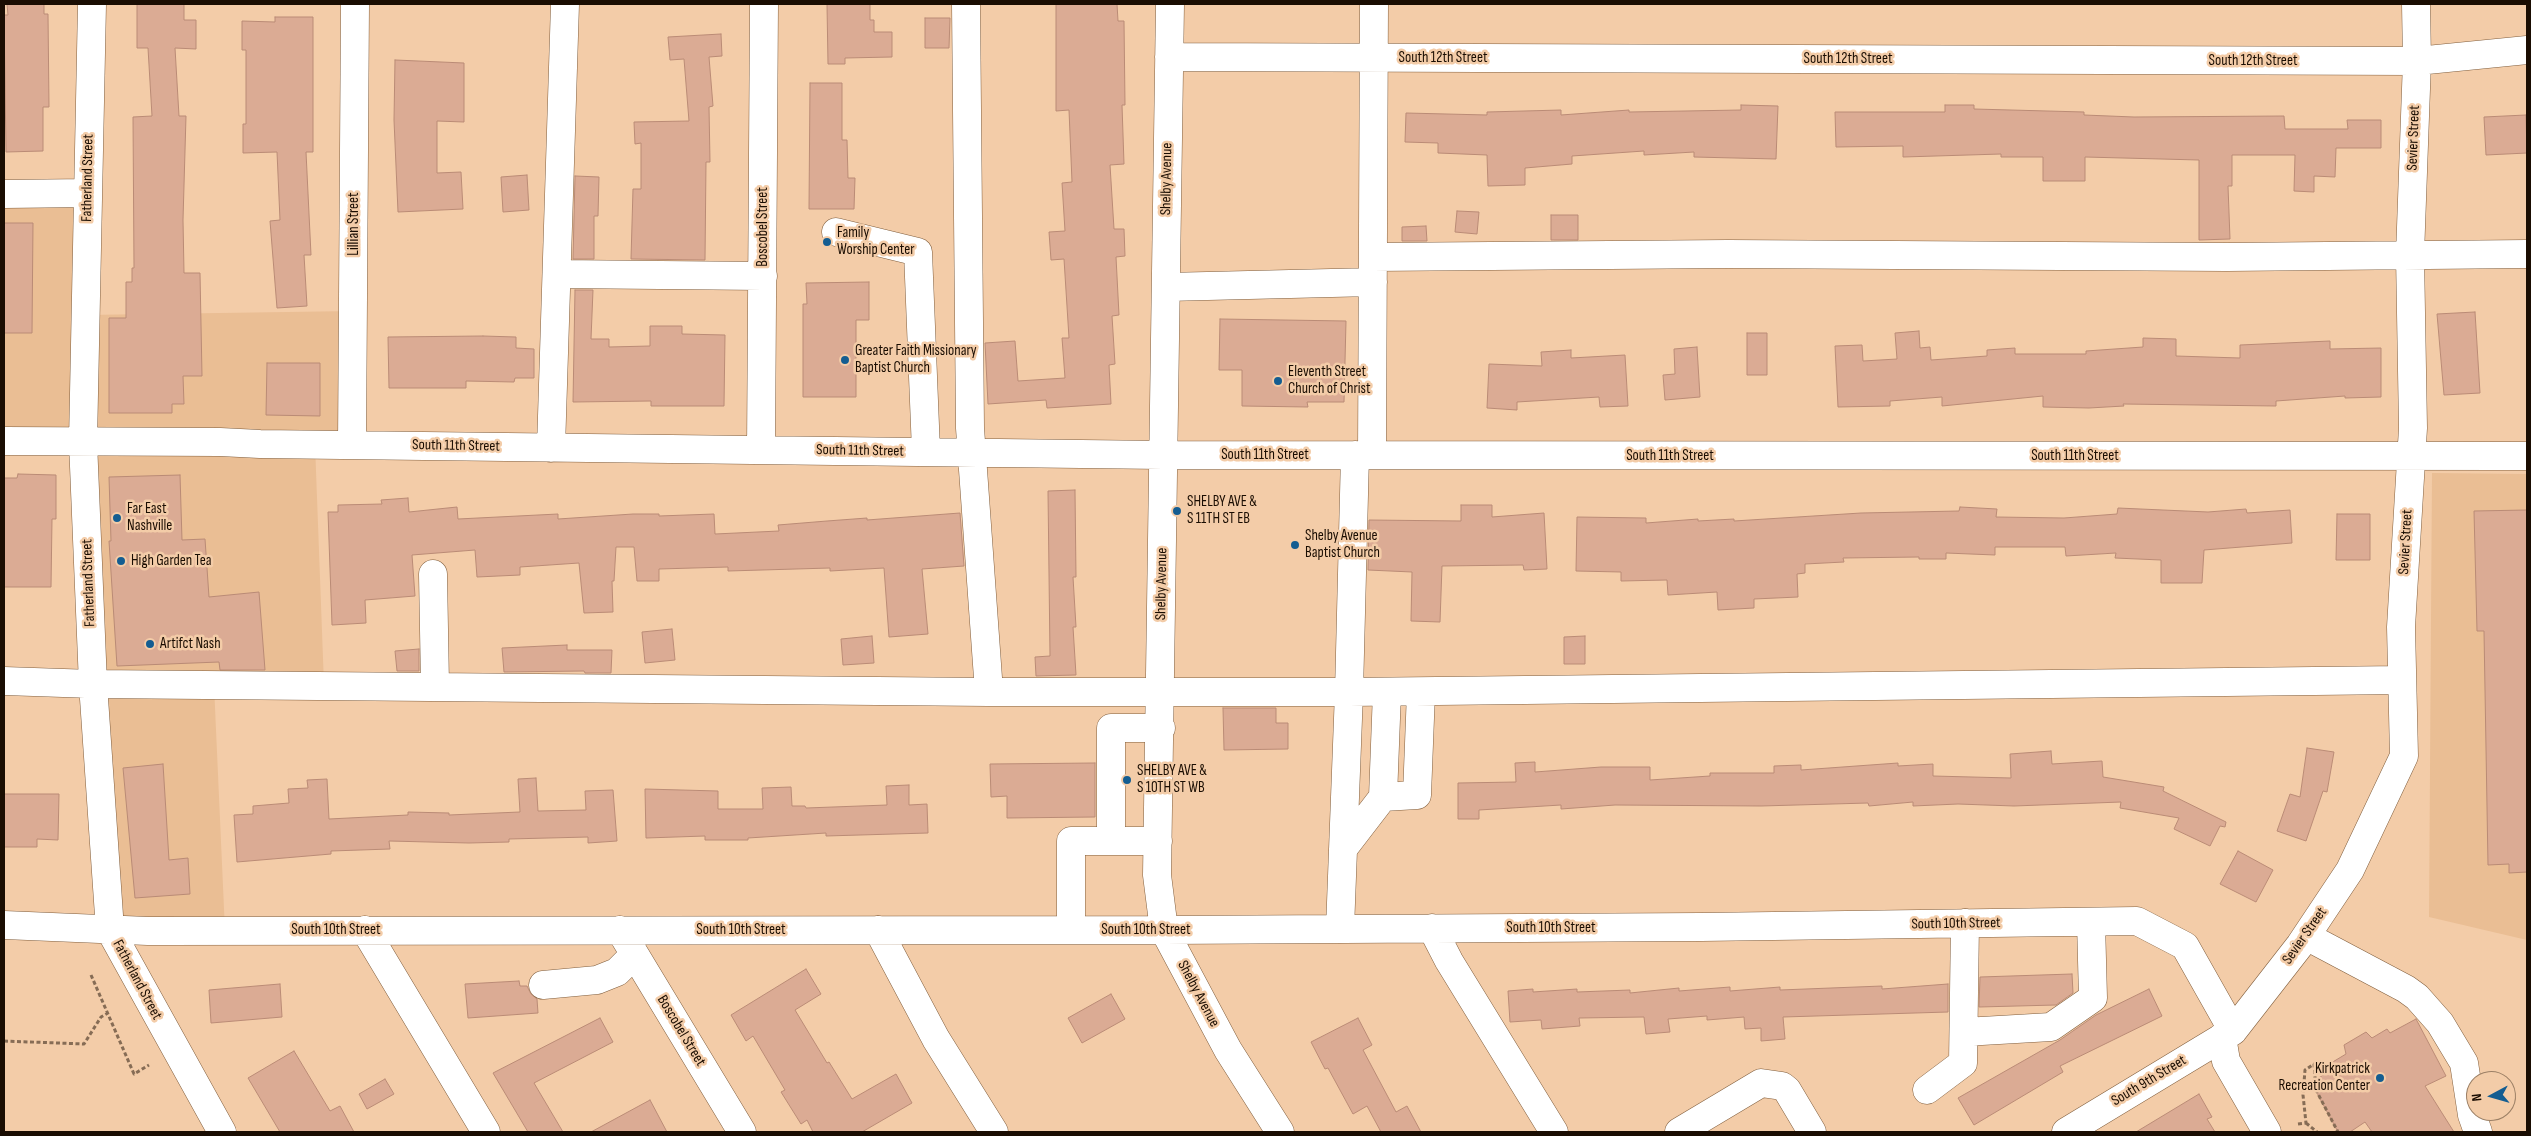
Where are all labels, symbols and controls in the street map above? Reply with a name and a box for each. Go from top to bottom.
street label: South 12th Street [1399,49,1487,67]
street label: South 12th Street [1804,50,1892,68]
street label: South 12th Street [2209,52,2297,70]
street label: Sevier Street [2404,105,2424,171]
street label: Fatherland Street [78,134,98,222]
street label: Shelby Avenue [1157,143,1177,215]
street label: Boscobel Street [754,187,772,267]
street label: Lillian Street [345,192,363,256]
place label: Family Worship Center [837,224,914,259]
marker: Family Worship Center [821,236,833,248]
place label: Greater Faith Missionary Baptist Church [855,342,977,377]
marker: Greater Faith Missionary Baptist Church [839,354,851,366]
place label: Eleventh Street Church of Christ [1288,363,1370,398]
marker: Eleventh Street Church of Christ [1272,375,1284,387]
street label: South 11th Street [412,436,500,456]
street label: South 11th Street [816,441,904,461]
street label: South 11th Street [1221,446,1309,464]
street label: South 11th Street [1626,447,1714,465]
street label: South 11th Street [2031,447,2119,465]
place label: SHELBY AVE & S 11TH ST EB [1187,493,1257,528]
place label: Far East Nashville [127,500,172,535]
marker: SHELBY AVE & S 11TH ST EB [1171,505,1183,517]
street label: Sevier Street [2395,509,2417,575]
marker: Far East Nashville [111,512,123,524]
place label: Shelby Avenue Baptist Church [1305,527,1380,562]
street label: Fatherland Street [78,539,100,627]
marker: Shelby Avenue Baptist Church [1289,539,1301,551]
street label: Shelby Avenue [1152,548,1172,620]
place label: High Garden Tea [131,552,211,570]
marker: High Garden Tea [115,555,127,567]
place label: Artifct Nash [160,635,221,653]
marker: Artifct Nash [144,638,156,650]
place label: SHELBY AVE & S 10TH ST WB [1137,762,1207,797]
marker: SHELBY AVE & S 10TH ST WB [1121,774,1133,786]
street label: Sevier Street [2279,904,2331,968]
street label: South 10th Street [1911,914,2001,934]
street label: South 10th Street [1506,919,1596,937]
street label: South 10th Street [291,921,381,939]
street label: South 10th Street [696,921,786,939]
street label: South 10th Street [1101,921,1191,939]
street label: Fatherland Street [108,937,166,1023]
street label: Shelby Avenue [1173,958,1223,1030]
street label: Boscobel Street [653,992,709,1070]
street label: South 9th Street [2108,1052,2190,1110]
place label: Kirkpatrick Recreation Center [2279,1060,2370,1095]
north arrow [2466,1071,2516,1121]
marker: Kirkpatrick Recreation Center [2374,1072,2386,1084]
text: N [2468,1093,2485,1102]

